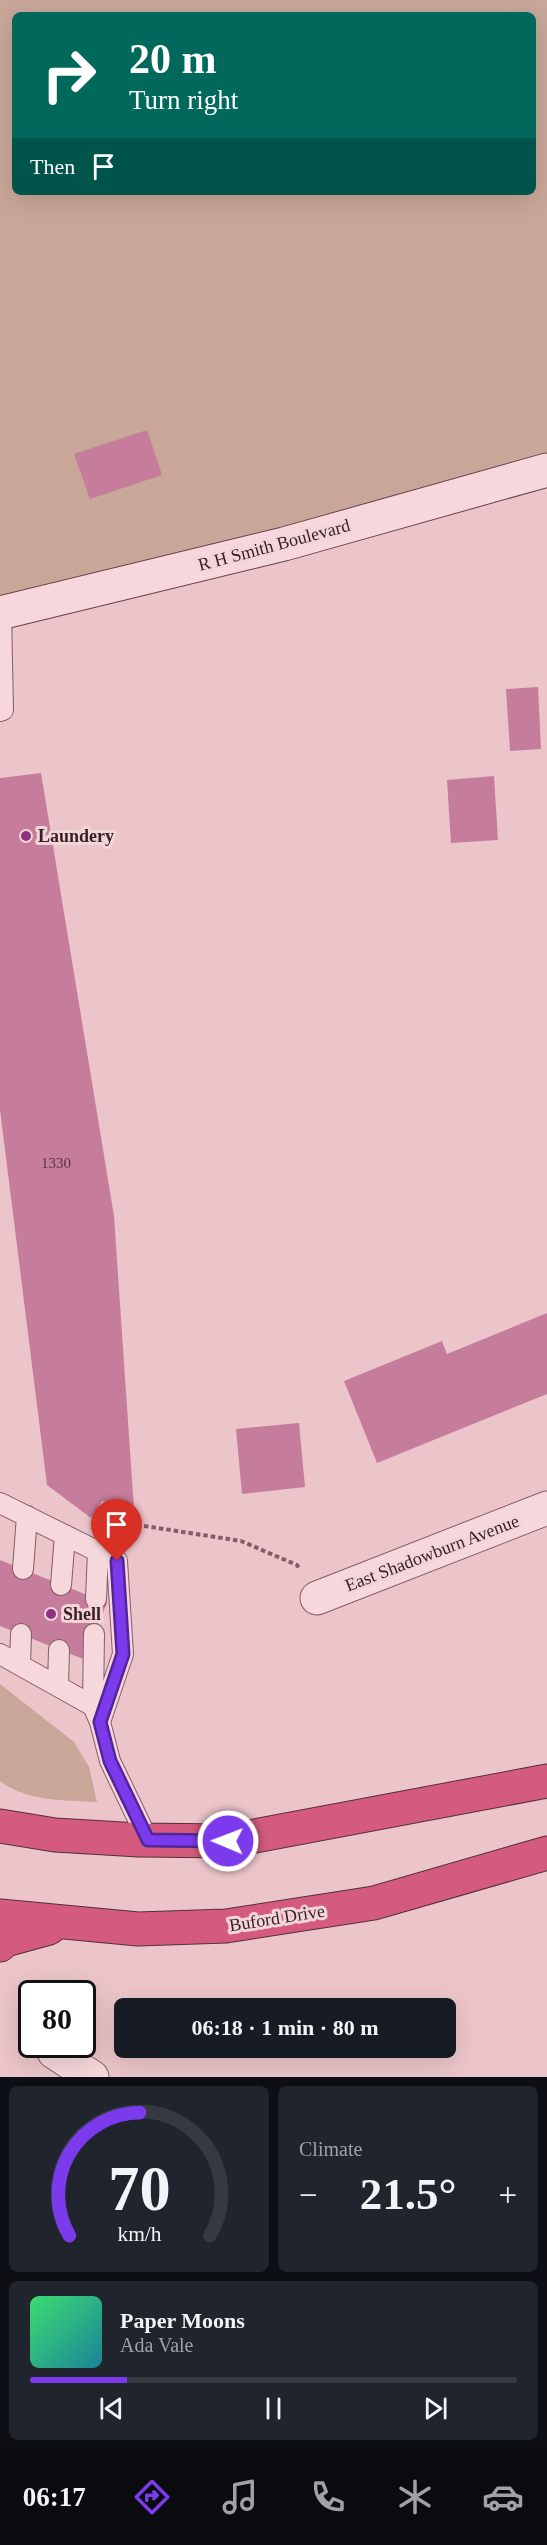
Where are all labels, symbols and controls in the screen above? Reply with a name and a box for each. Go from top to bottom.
icon: right [30,36,108,114]
text: 20 m [129,36,217,82]
text: Turn right [129,85,238,115]
icon: arrive [87,150,120,183]
text: Then [30,154,75,179]
street label: R H Smith Boulevard [196,515,352,575]
place label: Laundery [38,826,114,846]
marker: Laundery [19,829,33,843]
house number: 1330 [41,1155,71,1171]
pin [91,1499,142,1561]
icon: arrive [100,1508,133,1541]
street label: East Shadowburn Avenue [342,1511,522,1595]
place label: Shell [63,1604,101,1624]
marker: Shell [44,1607,58,1621]
position arrow [196,1809,260,1873]
street label: Buford Drive [228,1901,326,1935]
speed limit sign: 80 [18,1980,96,2058]
text: 06:18 · 1 min · 80 m [192,2015,379,2040]
text: Climate [299,2138,362,2160]
text: 70 [108,2154,170,2223]
text: 21.5° [360,2169,456,2219]
text: − [299,2177,318,2213]
text: + [498,2177,517,2213]
text: km/h [117,2222,161,2246]
text: Paper Moons [120,2308,245,2333]
text: Ada Vale [120,2334,194,2356]
icon: previous [95,2392,128,2425]
icon: pause [257,2392,290,2425]
icon: next [419,2392,452,2425]
icon: directions [131,2476,173,2518]
icon: music [219,2476,261,2518]
icon: phone [307,2476,349,2518]
icon: climate [394,2476,436,2518]
icon: car [482,2476,524,2518]
text: 06:17 [23,2482,86,2512]

